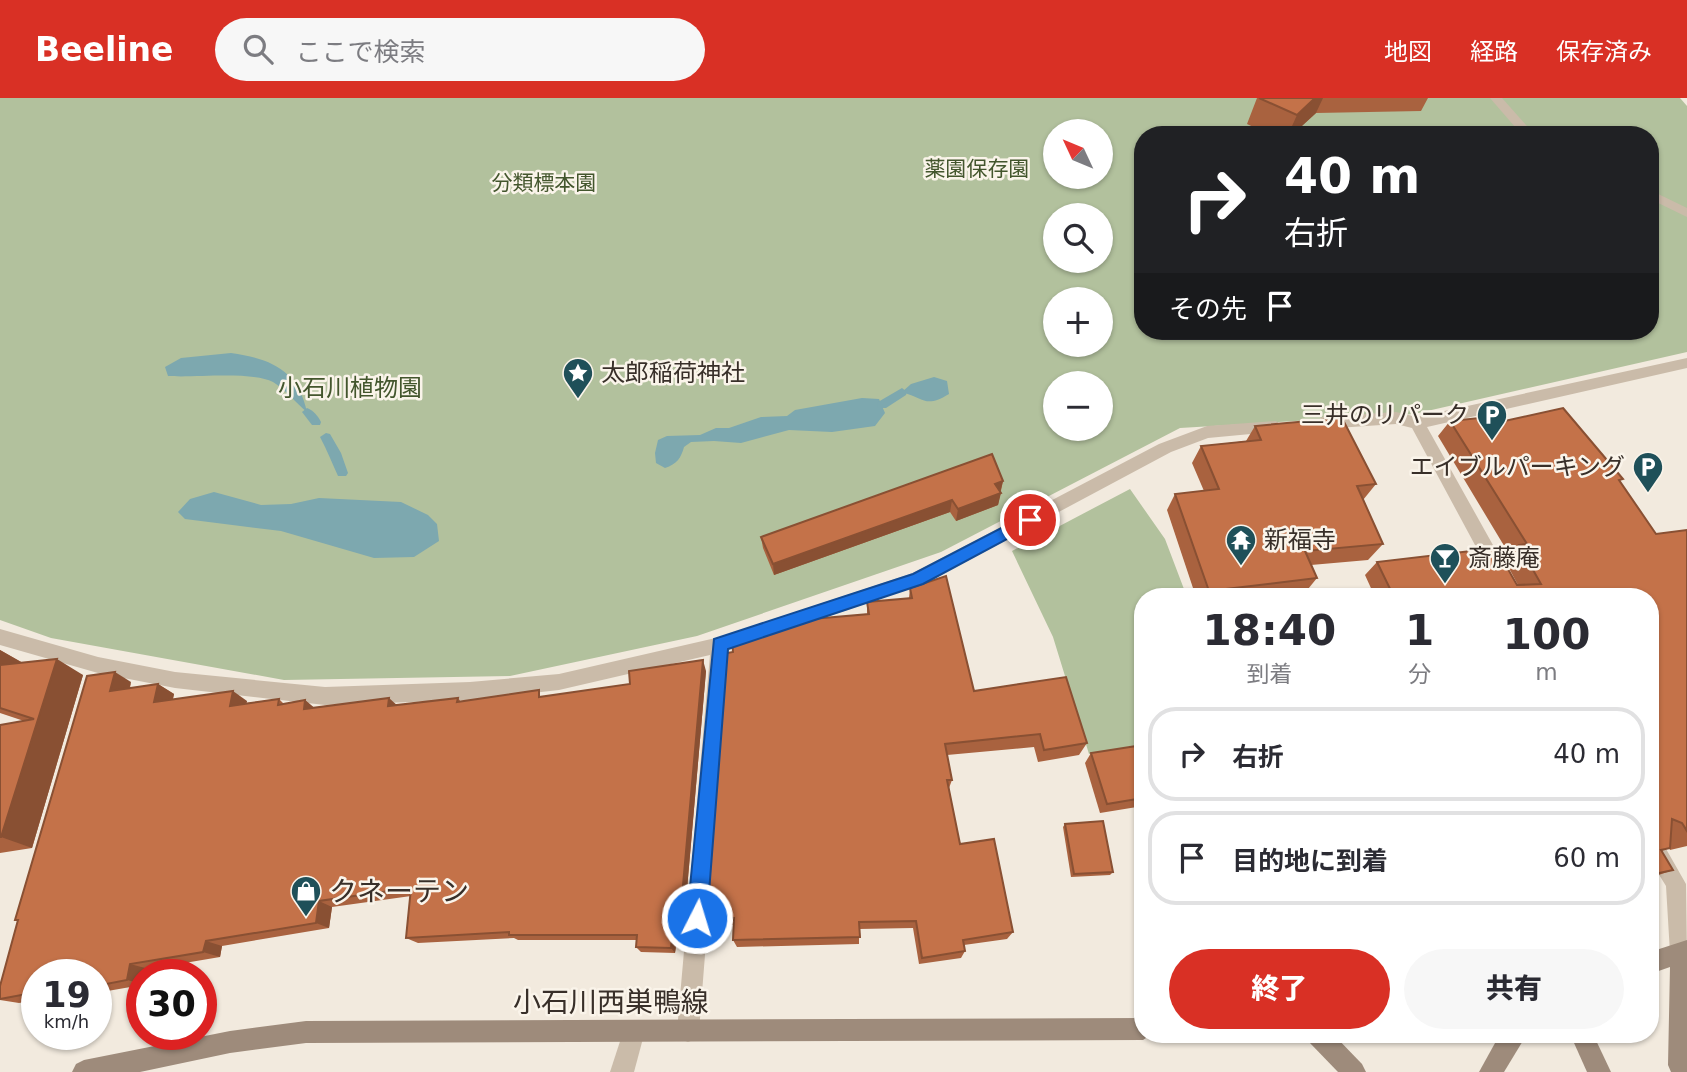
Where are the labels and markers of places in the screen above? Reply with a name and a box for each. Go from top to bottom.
place icon: 太郎稲荷神社 [561,356,595,400]
place label: 太郎稲荷神社 [601,359,745,387]
parking icon: 三井のリパーク [1475,398,1509,442]
place label: 三井のリパーク [1301,401,1469,429]
parking icon: エイブルパーキング [1631,450,1665,494]
place label: エイブルパーキング [1410,453,1625,481]
pin [1000,490,1060,550]
temple icon: 新福寺 [1224,523,1258,567]
place label: 新福寺 [1264,526,1336,554]
bar icon: 斎藤庵 [1428,541,1462,585]
place label: 斎藤庵 [1468,544,1540,572]
shop icon: クネーテン [289,874,323,918]
place label: クネーテン [329,875,469,908]

